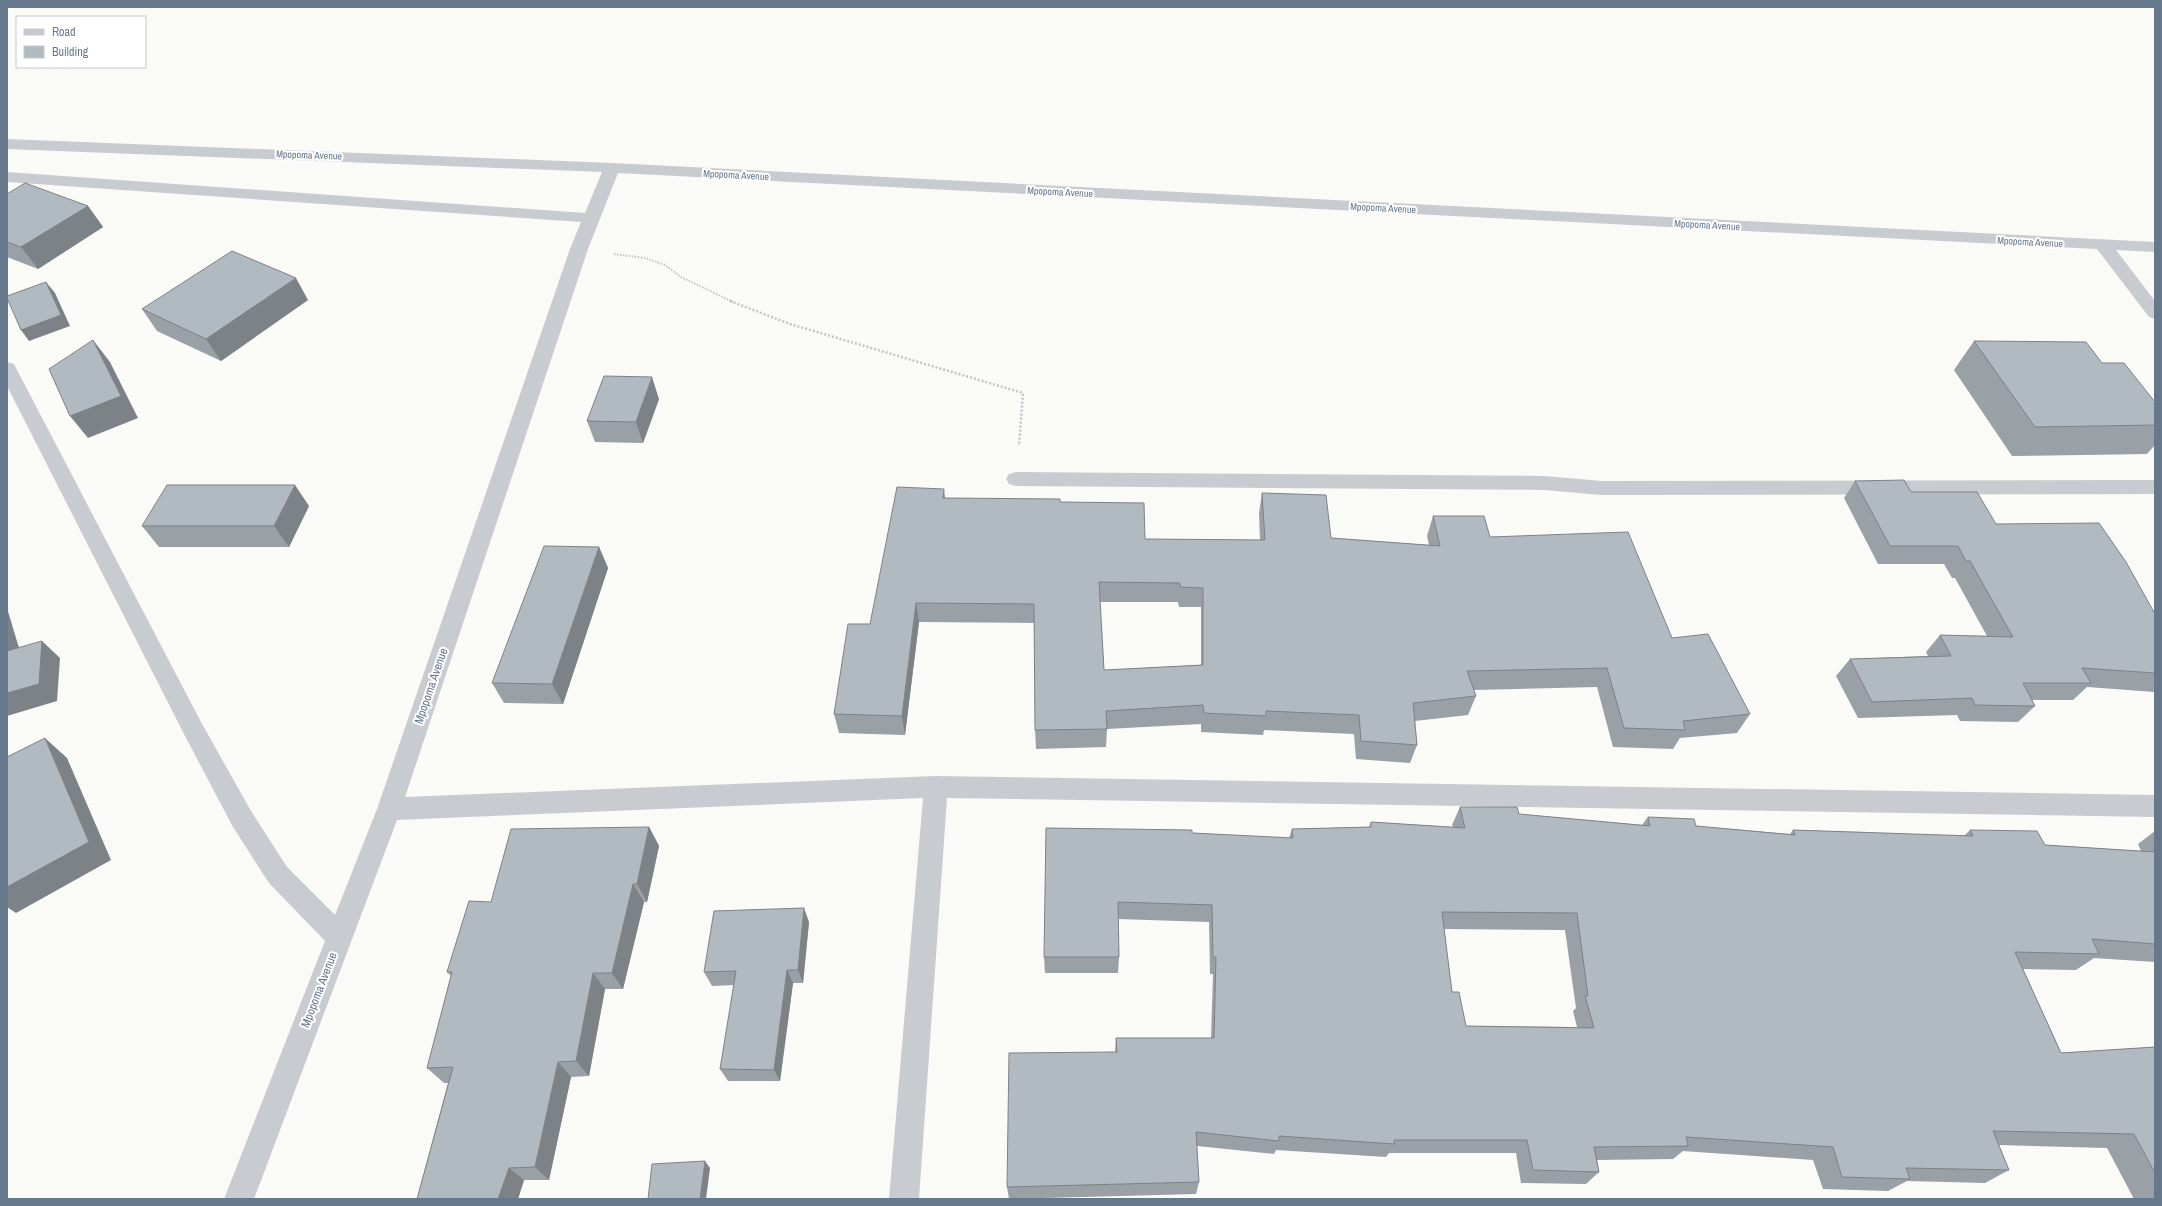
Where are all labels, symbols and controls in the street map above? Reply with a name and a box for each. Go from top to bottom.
legend [16,16,146,68]
text: Road [52,24,76,40]
text: Building [52,44,89,60]
street label: Mpopoma Avenue [276,147,343,163]
street label: Mpopoma Avenue [703,167,770,183]
street label: Mpopoma Avenue [1027,184,1094,200]
street label: Mpopoma Avenue [1350,200,1417,216]
street label: Mpopoma Avenue [1674,217,1741,233]
street label: Mpopoma Avenue [1997,234,2064,250]
street label: Mpopoma Avenue [411,646,451,726]
street label: Mpopoma Avenue [297,950,341,1030]

